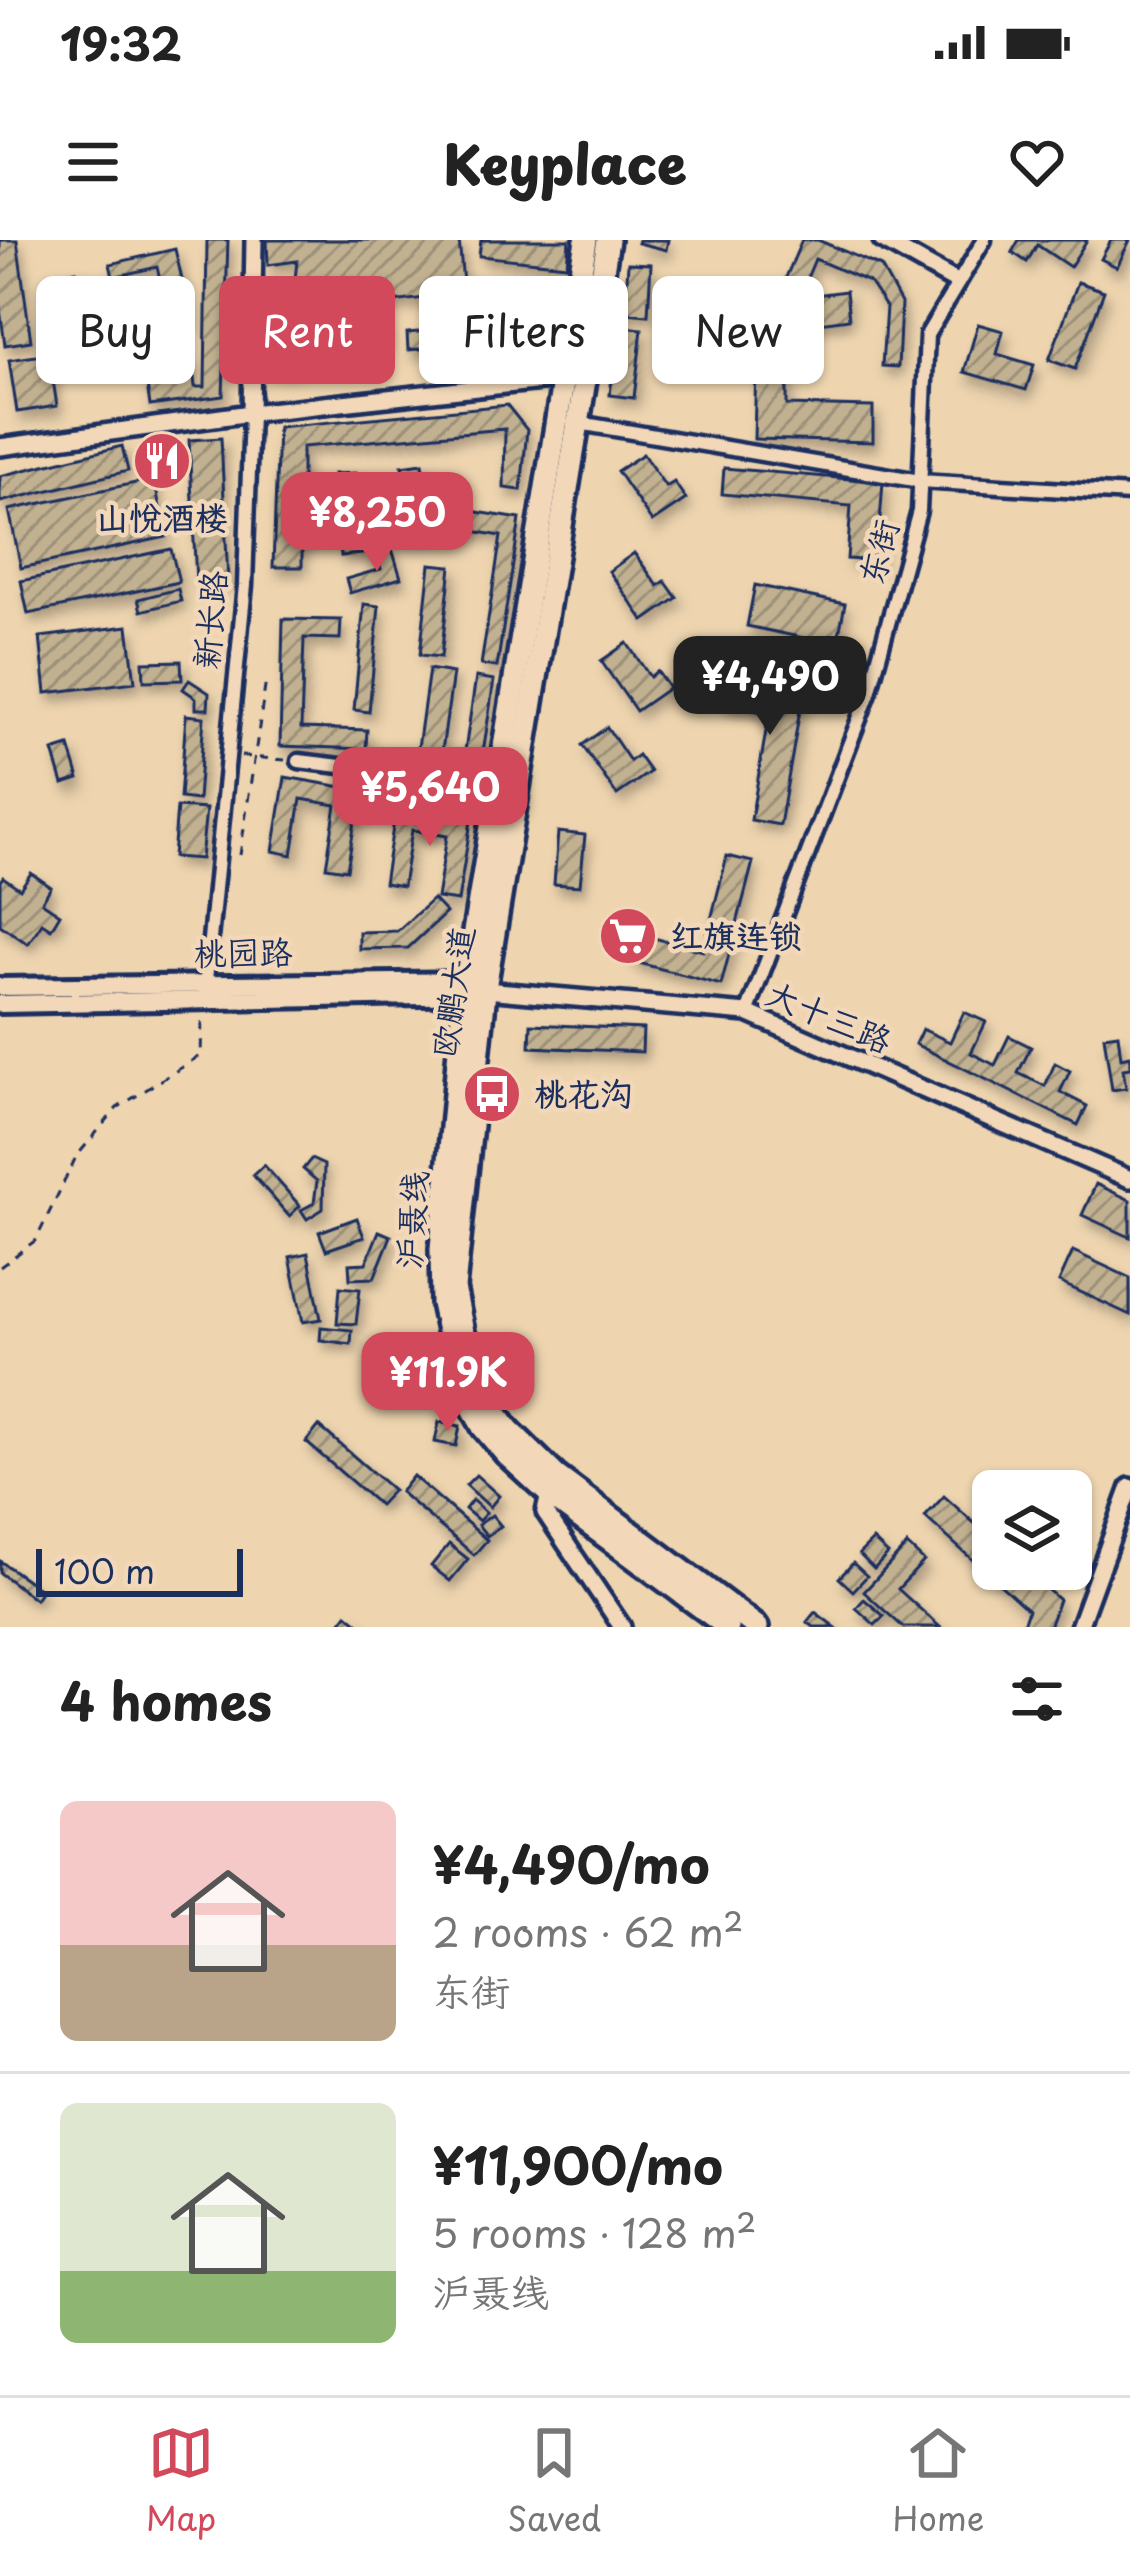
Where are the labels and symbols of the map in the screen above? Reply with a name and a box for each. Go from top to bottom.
restaurant icon: 山悦酒楼 [131,430,193,492]
pin: ¥8,250 [279,472,475,574]
place label: 山悦酒楼 [96,491,228,541]
street label: 东街 [844,513,910,590]
street label: 新长路 [179,568,237,671]
pin: ¥4,490 [672,636,868,738]
pin: ¥5,640 [332,747,528,849]
supermarket icon: 红旗连锁 [597,905,659,967]
place label: 红旗连锁 [670,909,802,959]
street label: 欧鹏大道 [417,923,485,1061]
street label: 桃园路 [193,925,293,977]
street label: 大十三路 [759,966,900,1064]
bus stop icon: 桃花沟 [461,1063,523,1125]
place label: 桃花沟 [534,1067,633,1117]
street label: 沪聂线 [382,1169,438,1271]
pin: ¥11.9K [350,1332,546,1434]
scale bar [36,1543,243,1596]

